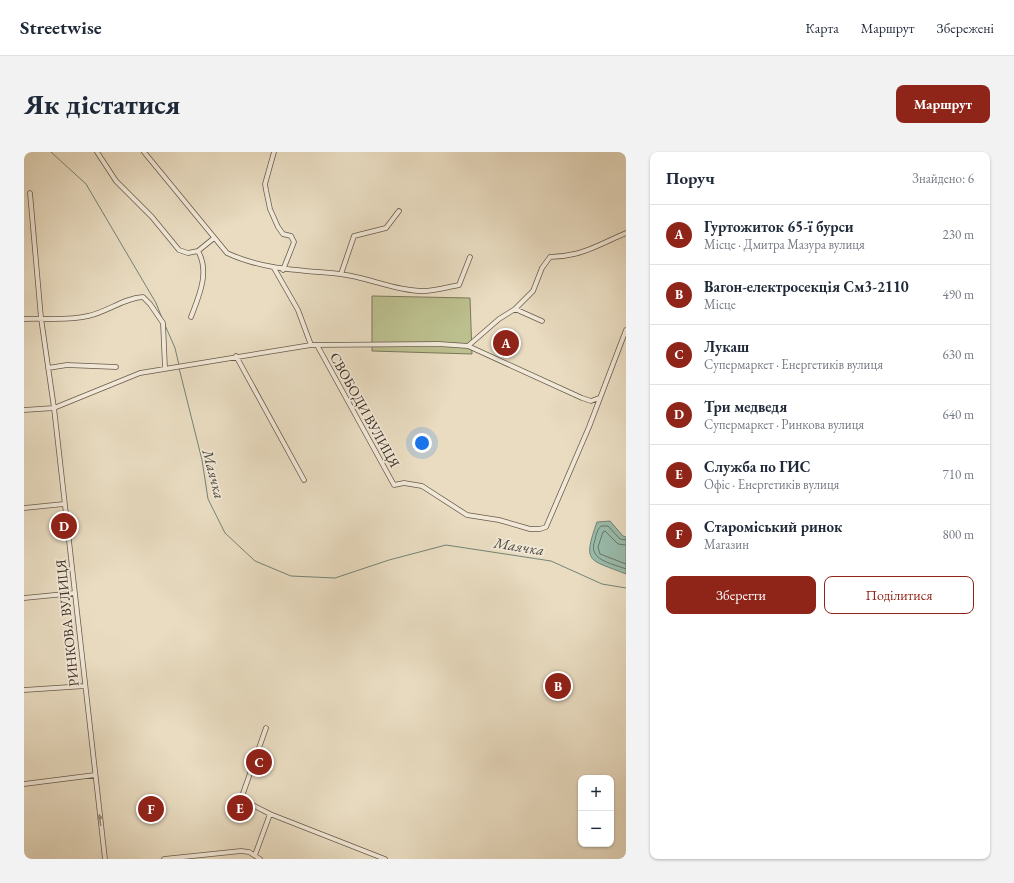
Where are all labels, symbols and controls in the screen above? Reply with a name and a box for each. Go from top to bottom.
text: Streetwise [20,15,102,40]
text: Карта [805,19,839,37]
text: Маршрут [861,19,915,37]
text: Збережені [937,19,994,37]
button: Маршрут [896,85,990,123]
text: Як дістатися [24,86,180,122]
text: Поруч [666,167,715,189]
text: Знайдено: 6 [912,170,974,187]
text: Гуртожиток 65-ї бурси [704,217,854,236]
text: A [674,226,684,243]
text: 230 m [943,226,974,243]
text: Місце · Дмитра Мазура вулиця [704,236,865,253]
text: Вагон-електросекція См3-2110 [704,277,909,296]
text: B [675,286,683,303]
text: 490 m [943,286,974,303]
text: Місце [704,296,736,313]
pin: A [493,328,519,358]
text: Лукаш [704,337,749,356]
text: C [674,346,684,363]
text: 630 m [943,346,974,363]
street label: СВОБОДИ ВУЛИЦЯ [326,349,404,471]
text: Супермаркет · Енергетиків вулиця [704,356,883,373]
text: Три медведя [704,397,787,416]
text: D [674,406,684,423]
text: 640 m [943,406,974,423]
text: Супермаркет · Ринкова вулиця [704,416,864,433]
your location [412,433,432,453]
water label: Маячка [198,446,230,501]
text: Служба по ГИС [704,457,810,476]
text: E [675,466,683,483]
text: 710 m [943,466,974,483]
text: Офіс · Енергетиків вулиця [704,476,839,493]
pin: D [51,511,77,541]
text: Староміський ринок [704,517,842,536]
text: F [675,526,683,543]
text: 800 m [943,526,974,543]
water label: Маячка [492,532,545,559]
text: Магазин [704,536,749,553]
street label: РИНКОВА ВУЛИЦЯ [51,558,83,687]
button: Зберегти [666,576,816,614]
button: Поділитися [824,576,974,614]
pin: B [545,671,571,701]
pin: C [246,747,272,777]
map controls [578,775,614,847]
button: + [578,775,614,811]
pin: E [227,793,253,823]
pin: F [138,794,164,824]
button: − [578,811,614,847]
one-way arrow [97,814,104,826]

